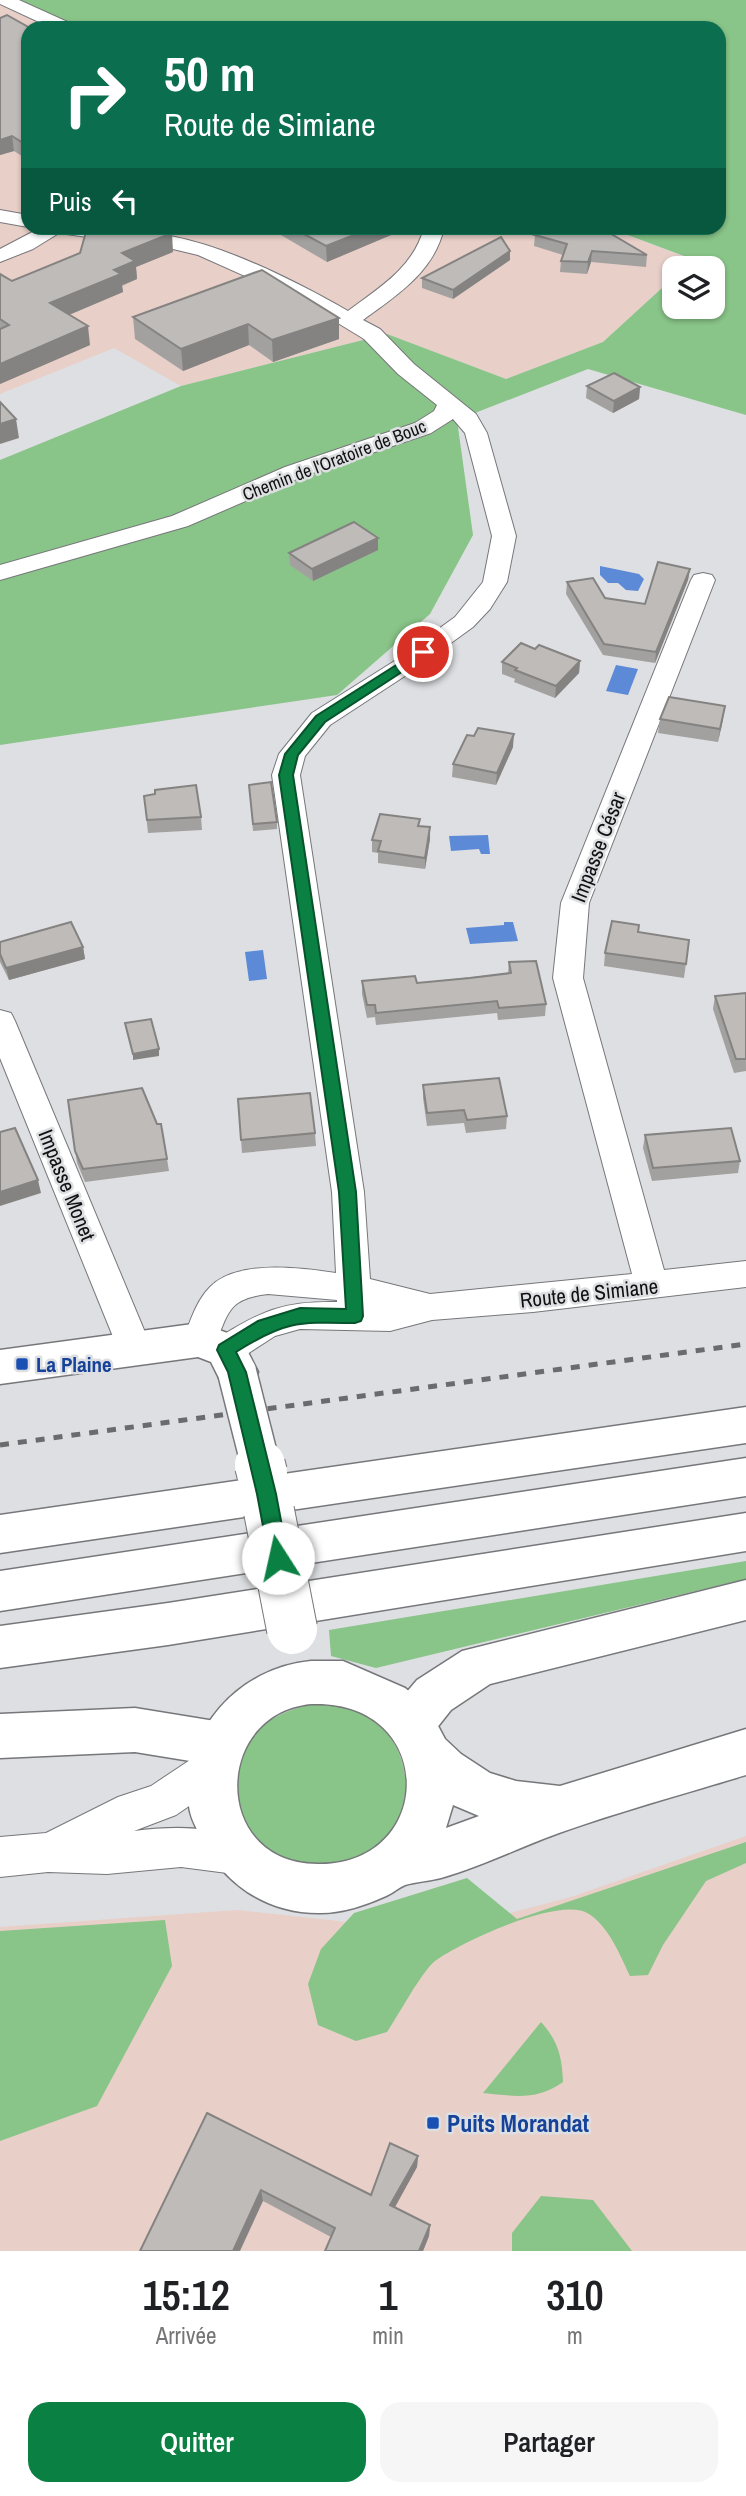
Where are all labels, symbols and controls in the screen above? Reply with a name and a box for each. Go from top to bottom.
text: 50 m [164,40,256,106]
icon: right [49,49,140,140]
text: Route de Simiane [164,103,376,146]
icon: left [106,182,144,220]
text: Puis [49,184,92,219]
map controls [662,256,725,319]
button: layers [662,256,725,319]
street label: Chemin de l'Oratoire de Bouc [239,413,429,507]
pin [393,622,453,682]
icon: arrive [404,633,442,671]
street label: Impasse César [564,788,632,906]
street label: Impasse Monet [32,1125,103,1245]
street label: Route de Simiane [518,1271,660,1315]
place label: La Plaine [36,1350,112,1379]
marker: La Plaine [14,1356,30,1372]
position arrow [241,1521,315,1595]
place label: Puits Morandat [447,2107,590,2139]
marker: Puits Morandat [425,2115,441,2131]
text: 15:12 [142,2267,230,2323]
text: 1 [378,2267,398,2323]
text: 310 [546,2267,604,2323]
text: Arrivée [156,2320,217,2351]
text: min [372,2320,404,2351]
text: m [567,2320,583,2351]
button: Quitter [28,2402,366,2482]
button: Partager [380,2402,718,2482]

